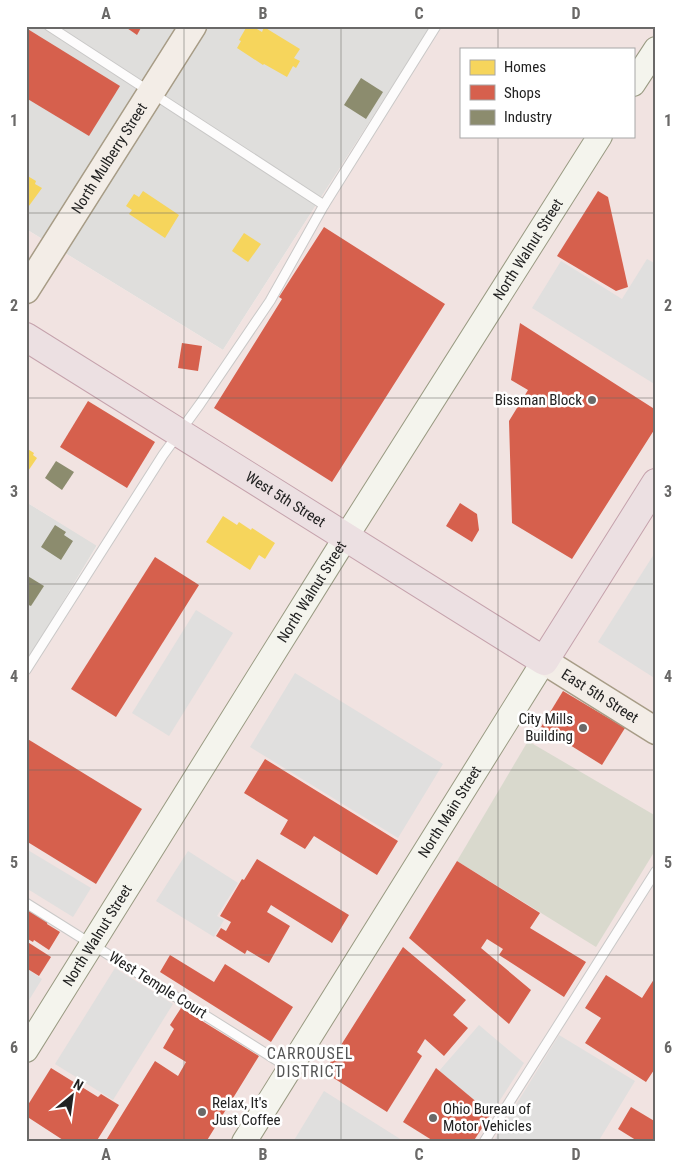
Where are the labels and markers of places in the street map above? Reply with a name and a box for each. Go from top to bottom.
place label: Bissman Block [495,391,582,409]
marker: Bissman Block [586,394,598,406]
place label: City Mills Building [518,710,573,745]
marker: City Mills Building [577,722,589,734]
place label: Relax, It's Just Coffee [212,1094,281,1129]
place label: Ohio Bureau of Motor Vehicles [443,1100,532,1135]
marker: Relax, It's Just Coffee [196,1106,208,1118]
marker: Ohio Bureau of Motor Vehicles [427,1112,439,1124]

